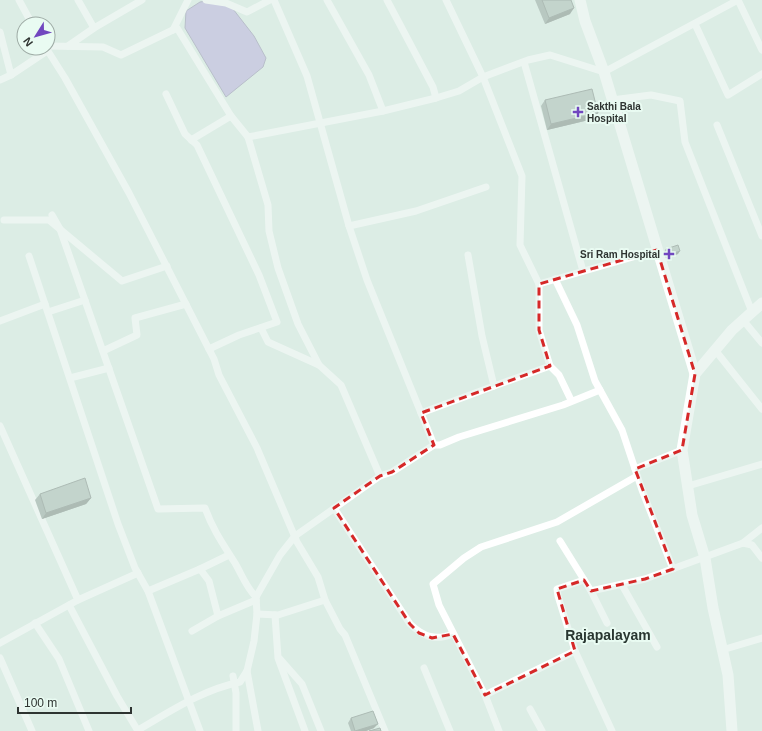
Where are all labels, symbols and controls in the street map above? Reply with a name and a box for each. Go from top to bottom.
north arrow [16,16,56,56]
text: N [21,35,35,49]
place label: Sakthi Bala Hospital [587,101,641,124]
marker: Sakthi Bala Hospital [572,106,584,118]
marker: Sri Ram Hospital [663,248,675,260]
place label: Sri Ram Hospital [580,249,660,260]
district label: Rajapalayam [565,627,651,643]
scale bar [18,689,131,715]
text: 100 m [24,696,57,710]

